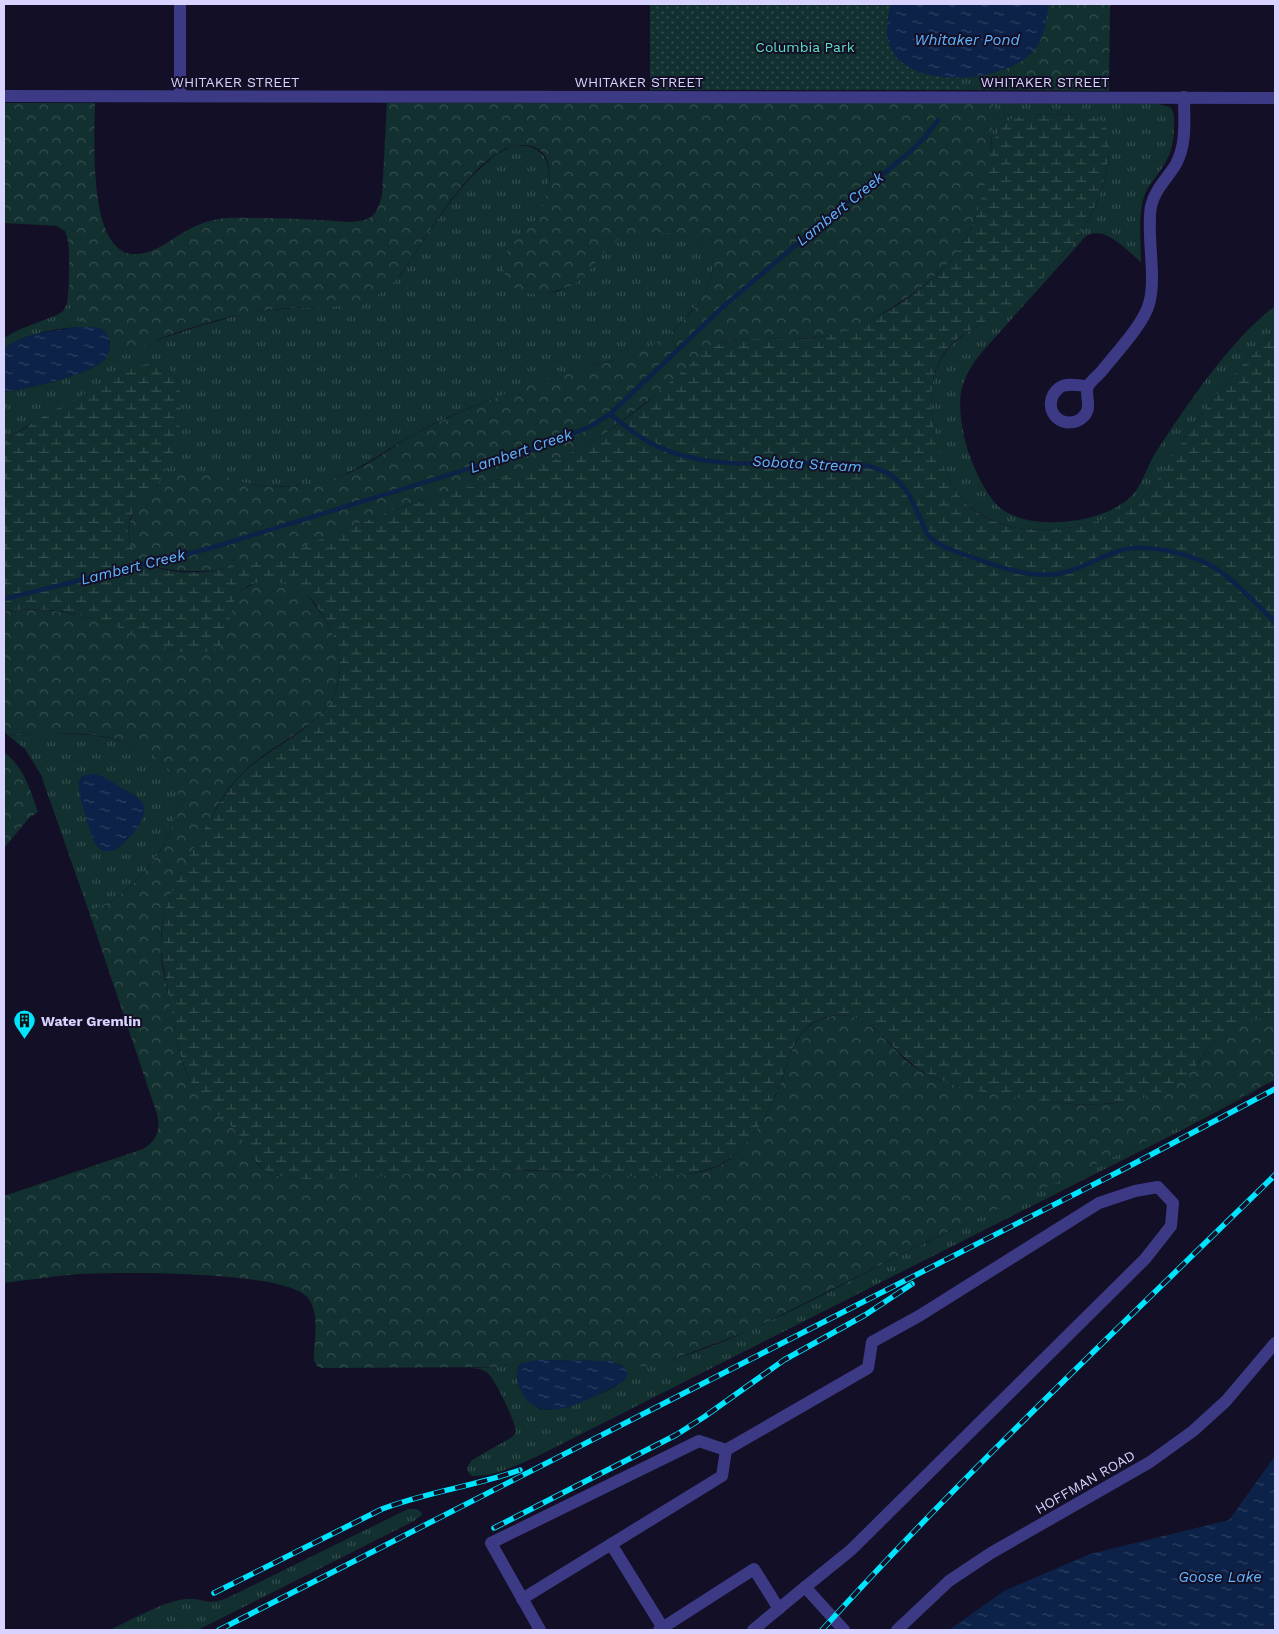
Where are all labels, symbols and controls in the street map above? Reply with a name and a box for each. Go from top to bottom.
water label: Whitaker Pond [914,31,1020,49]
park label: Columbia Park [755,39,855,55]
street label: WHITAKER STREET [170,74,300,90]
street label: WHITAKER STREET [574,74,704,90]
street label: WHITAKER STREET [980,74,1110,90]
water label: Lambert Creek [793,168,888,250]
water label: Lambert Creek [468,425,575,477]
water label: Sobota Stream [752,452,862,476]
water label: Lambert Creek [79,545,188,589]
building icon: Water Gremlin [13,1009,37,1040]
place label: Water Gremlin [41,1013,141,1029]
street label: HOFFMAN ROAD [1032,1447,1138,1517]
water label: Goose Lake [1178,1568,1262,1586]

